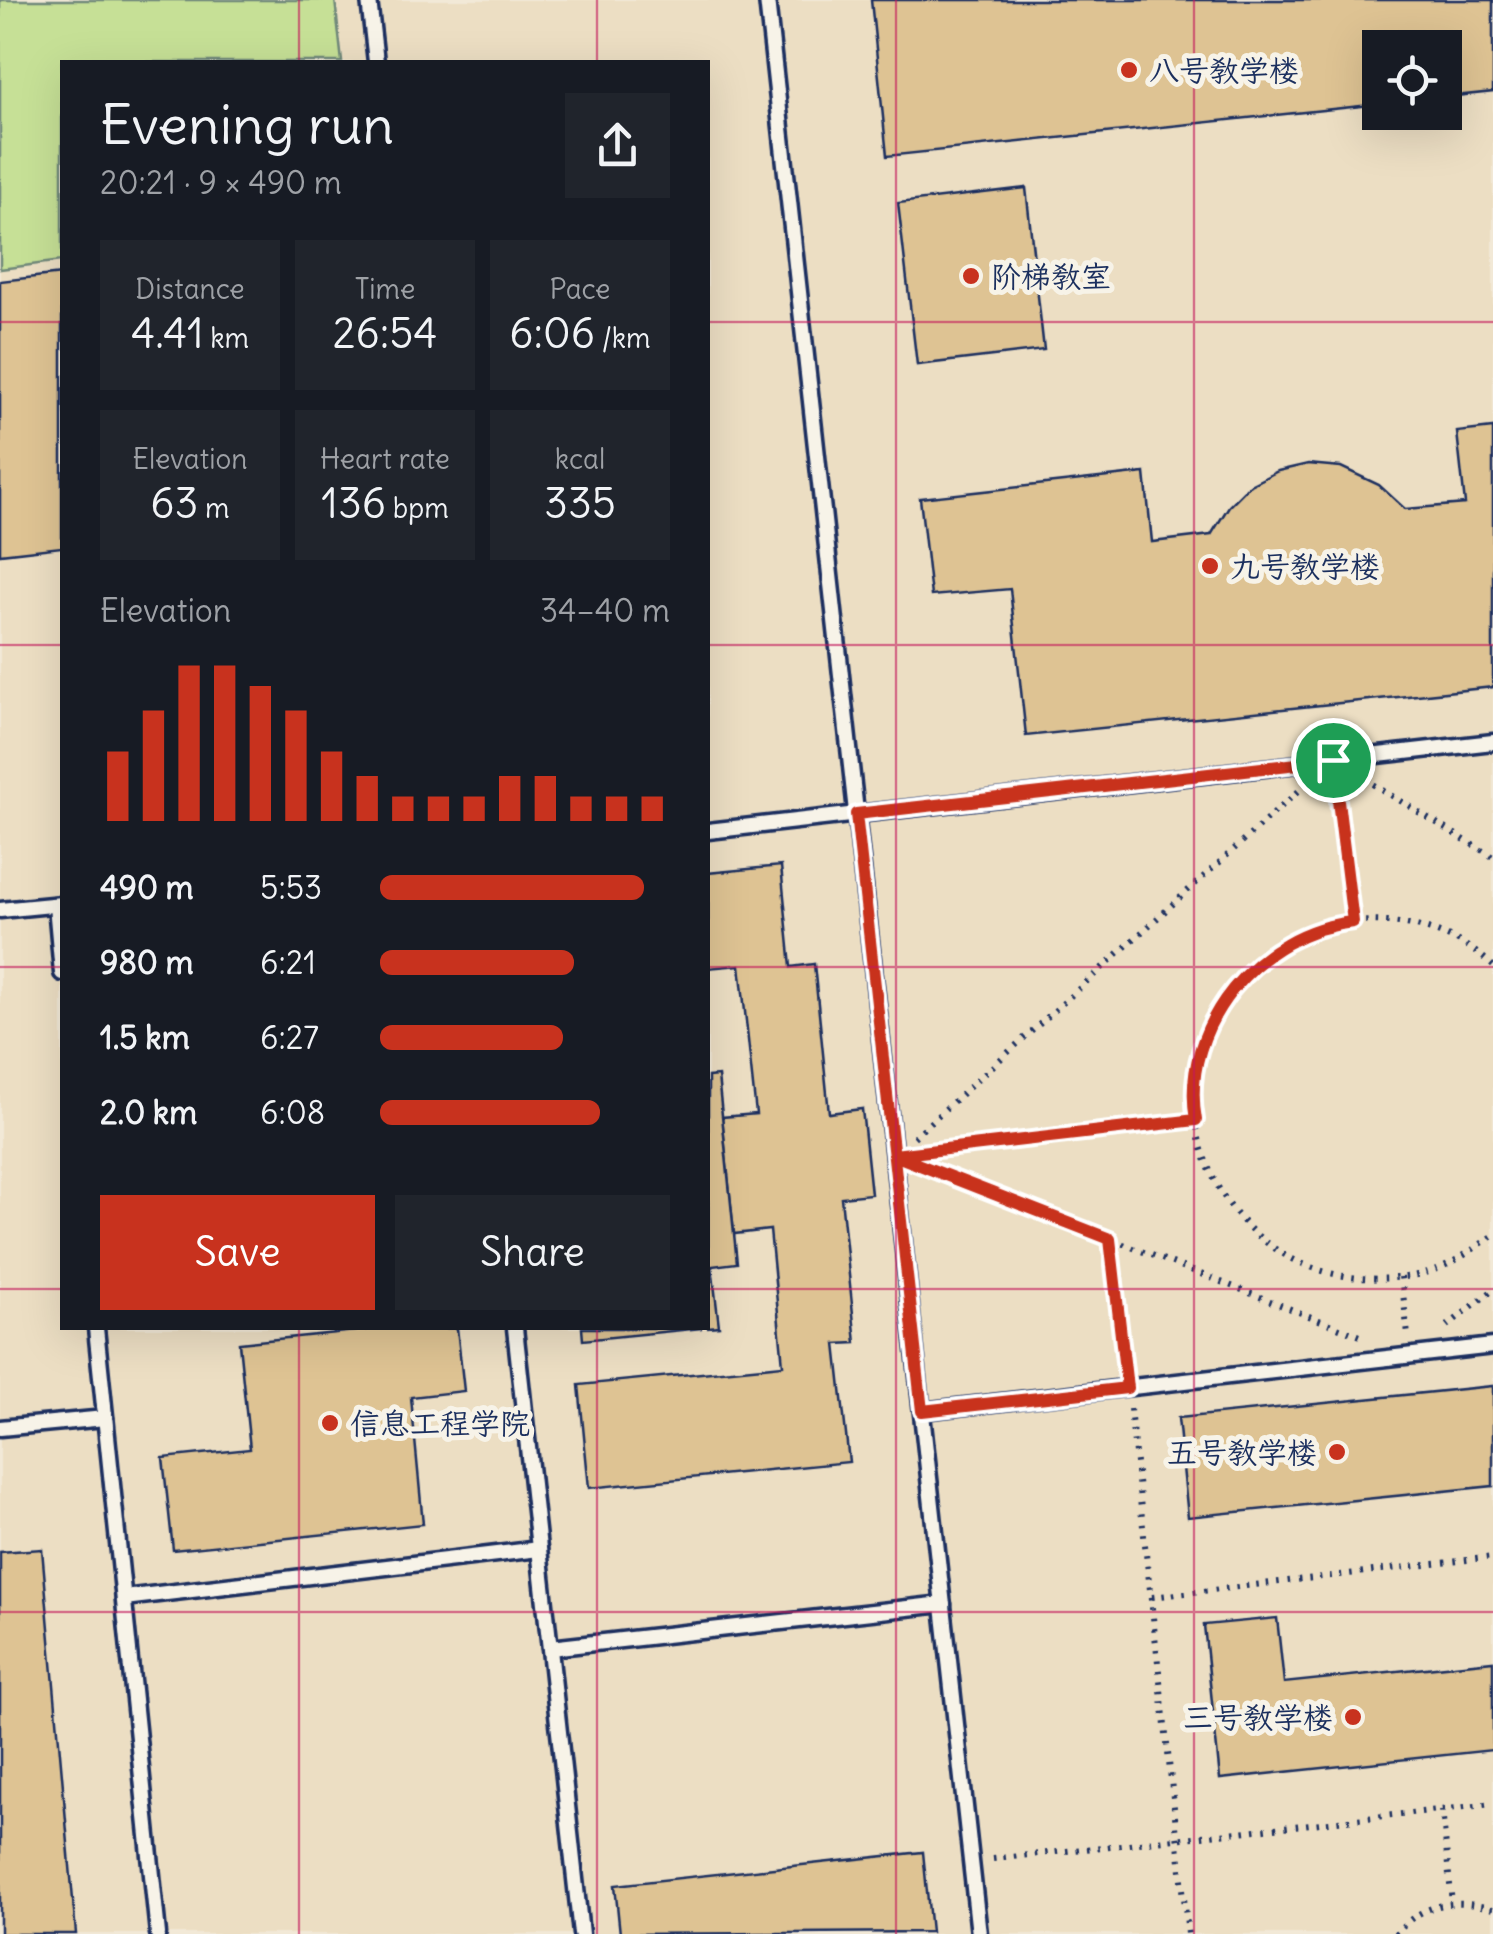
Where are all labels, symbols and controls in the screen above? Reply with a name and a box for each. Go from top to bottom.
map controls [1362,30,1462,130]
button: locate [1362,30,1462,130]
place label: 八号教学楼 [1149,51,1299,89]
marker: 八号教学楼 [1118,59,1140,81]
text: Evening run [100,90,394,159]
button: share [565,93,670,198]
text: 20:21 · 9 × 490 m [100,162,342,203]
place label: 阶梯教室 [991,257,1111,295]
marker: 阶梯教室 [960,265,982,287]
text: Distance [135,271,245,307]
text: Time [355,271,415,307]
text: Pace [550,271,610,307]
text: 4.41 [131,307,204,359]
text: 26:54 [332,307,438,359]
text: 6:06 [509,307,595,359]
text: km [204,320,249,356]
text: /km [595,320,651,356]
text: Elevation [133,441,247,477]
text: Heart rate [320,441,450,477]
text: kcal [555,441,605,477]
text: 63 [150,477,198,529]
text: 136 [321,477,386,529]
text: 335 [544,477,616,529]
text: m [198,490,230,526]
text: bpm [386,490,449,526]
place label: 九号教学楼 [1230,547,1380,585]
marker: 九号教学楼 [1199,555,1221,577]
text: Elevation [100,590,231,631]
text: 34–40 m [540,590,670,631]
pin [1291,718,1376,803]
icon: arrive [1306,733,1361,788]
text: 490 m [100,867,194,908]
text: 5:53 [260,867,322,908]
text: 980 m [100,942,194,983]
text: 6:21 [260,942,316,983]
text: 1.5 km [100,1017,190,1058]
text: 6:27 [260,1017,319,1058]
text: 2.0 km [100,1092,197,1133]
text: 6:08 [260,1092,325,1133]
button: Save [100,1195,375,1310]
button: Share [395,1195,670,1310]
place label: 信息工程学院 [350,1404,530,1442]
marker: 信息工程学院 [319,1412,341,1434]
place label: 五号教学楼 [1167,1433,1317,1471]
marker: 五号教学楼 [1326,1441,1348,1463]
place label: 三号教学楼 [1183,1698,1333,1736]
marker: 三号教学楼 [1342,1706,1364,1728]

